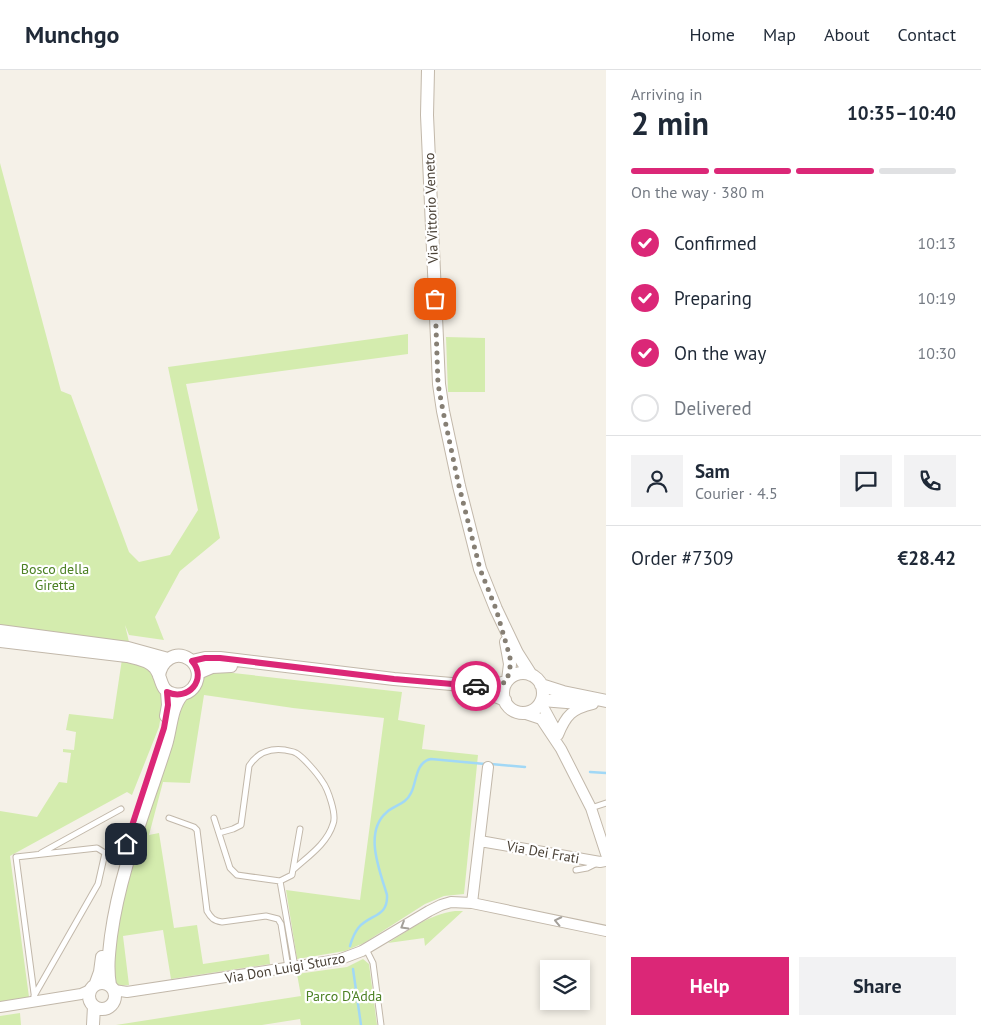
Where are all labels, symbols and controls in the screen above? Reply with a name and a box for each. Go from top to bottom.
text: Munchgo [25,19,119,50]
text: Home [689,23,735,46]
text: Map [763,23,796,46]
text: About [824,23,870,46]
text: Contact [898,23,956,46]
text: Arriving in [631,84,702,104]
text: 10:35–10:40 [847,101,956,125]
text: 2 min [631,102,709,144]
street label: Via Vittorio Veneto [420,152,442,265]
text: On the way · 380 m [631,182,764,202]
icon: check [631,229,659,257]
text: Confirmed [674,231,757,255]
text: 10:13 [918,233,956,253]
pin [414,278,456,320]
icon: check [631,284,659,312]
icon: bag [421,285,449,313]
text: Preparing [674,286,752,310]
text: 10:19 [918,288,956,308]
icon: check [631,339,659,367]
text: On the way [674,341,766,365]
text: 10:30 [918,343,956,363]
text: Delivered [674,396,752,420]
button: person [631,455,683,507]
button: chat [840,455,892,507]
button: phone [904,455,956,507]
text: Sam [695,459,730,483]
text: Courier · 4.5 [695,483,778,503]
text: Order #7309 [631,546,734,570]
text: €28.42 [897,546,956,570]
park label: Bosco della Giretta [21,560,89,594]
courier [451,661,501,711]
icon: car [462,672,490,700]
pin [105,823,147,865]
icon: home [112,830,140,858]
street label: Via Dei Frati [504,837,581,867]
one-way arrow [554,916,563,927]
one-way arrow [400,920,409,930]
street label: Via Don Luigi Sturzo [223,949,347,988]
button: Help [631,957,789,1015]
button: Share [799,957,956,1015]
map controls [540,960,590,1010]
button: layers [540,960,590,1010]
park label: Parco D'Adda [306,987,382,1005]

